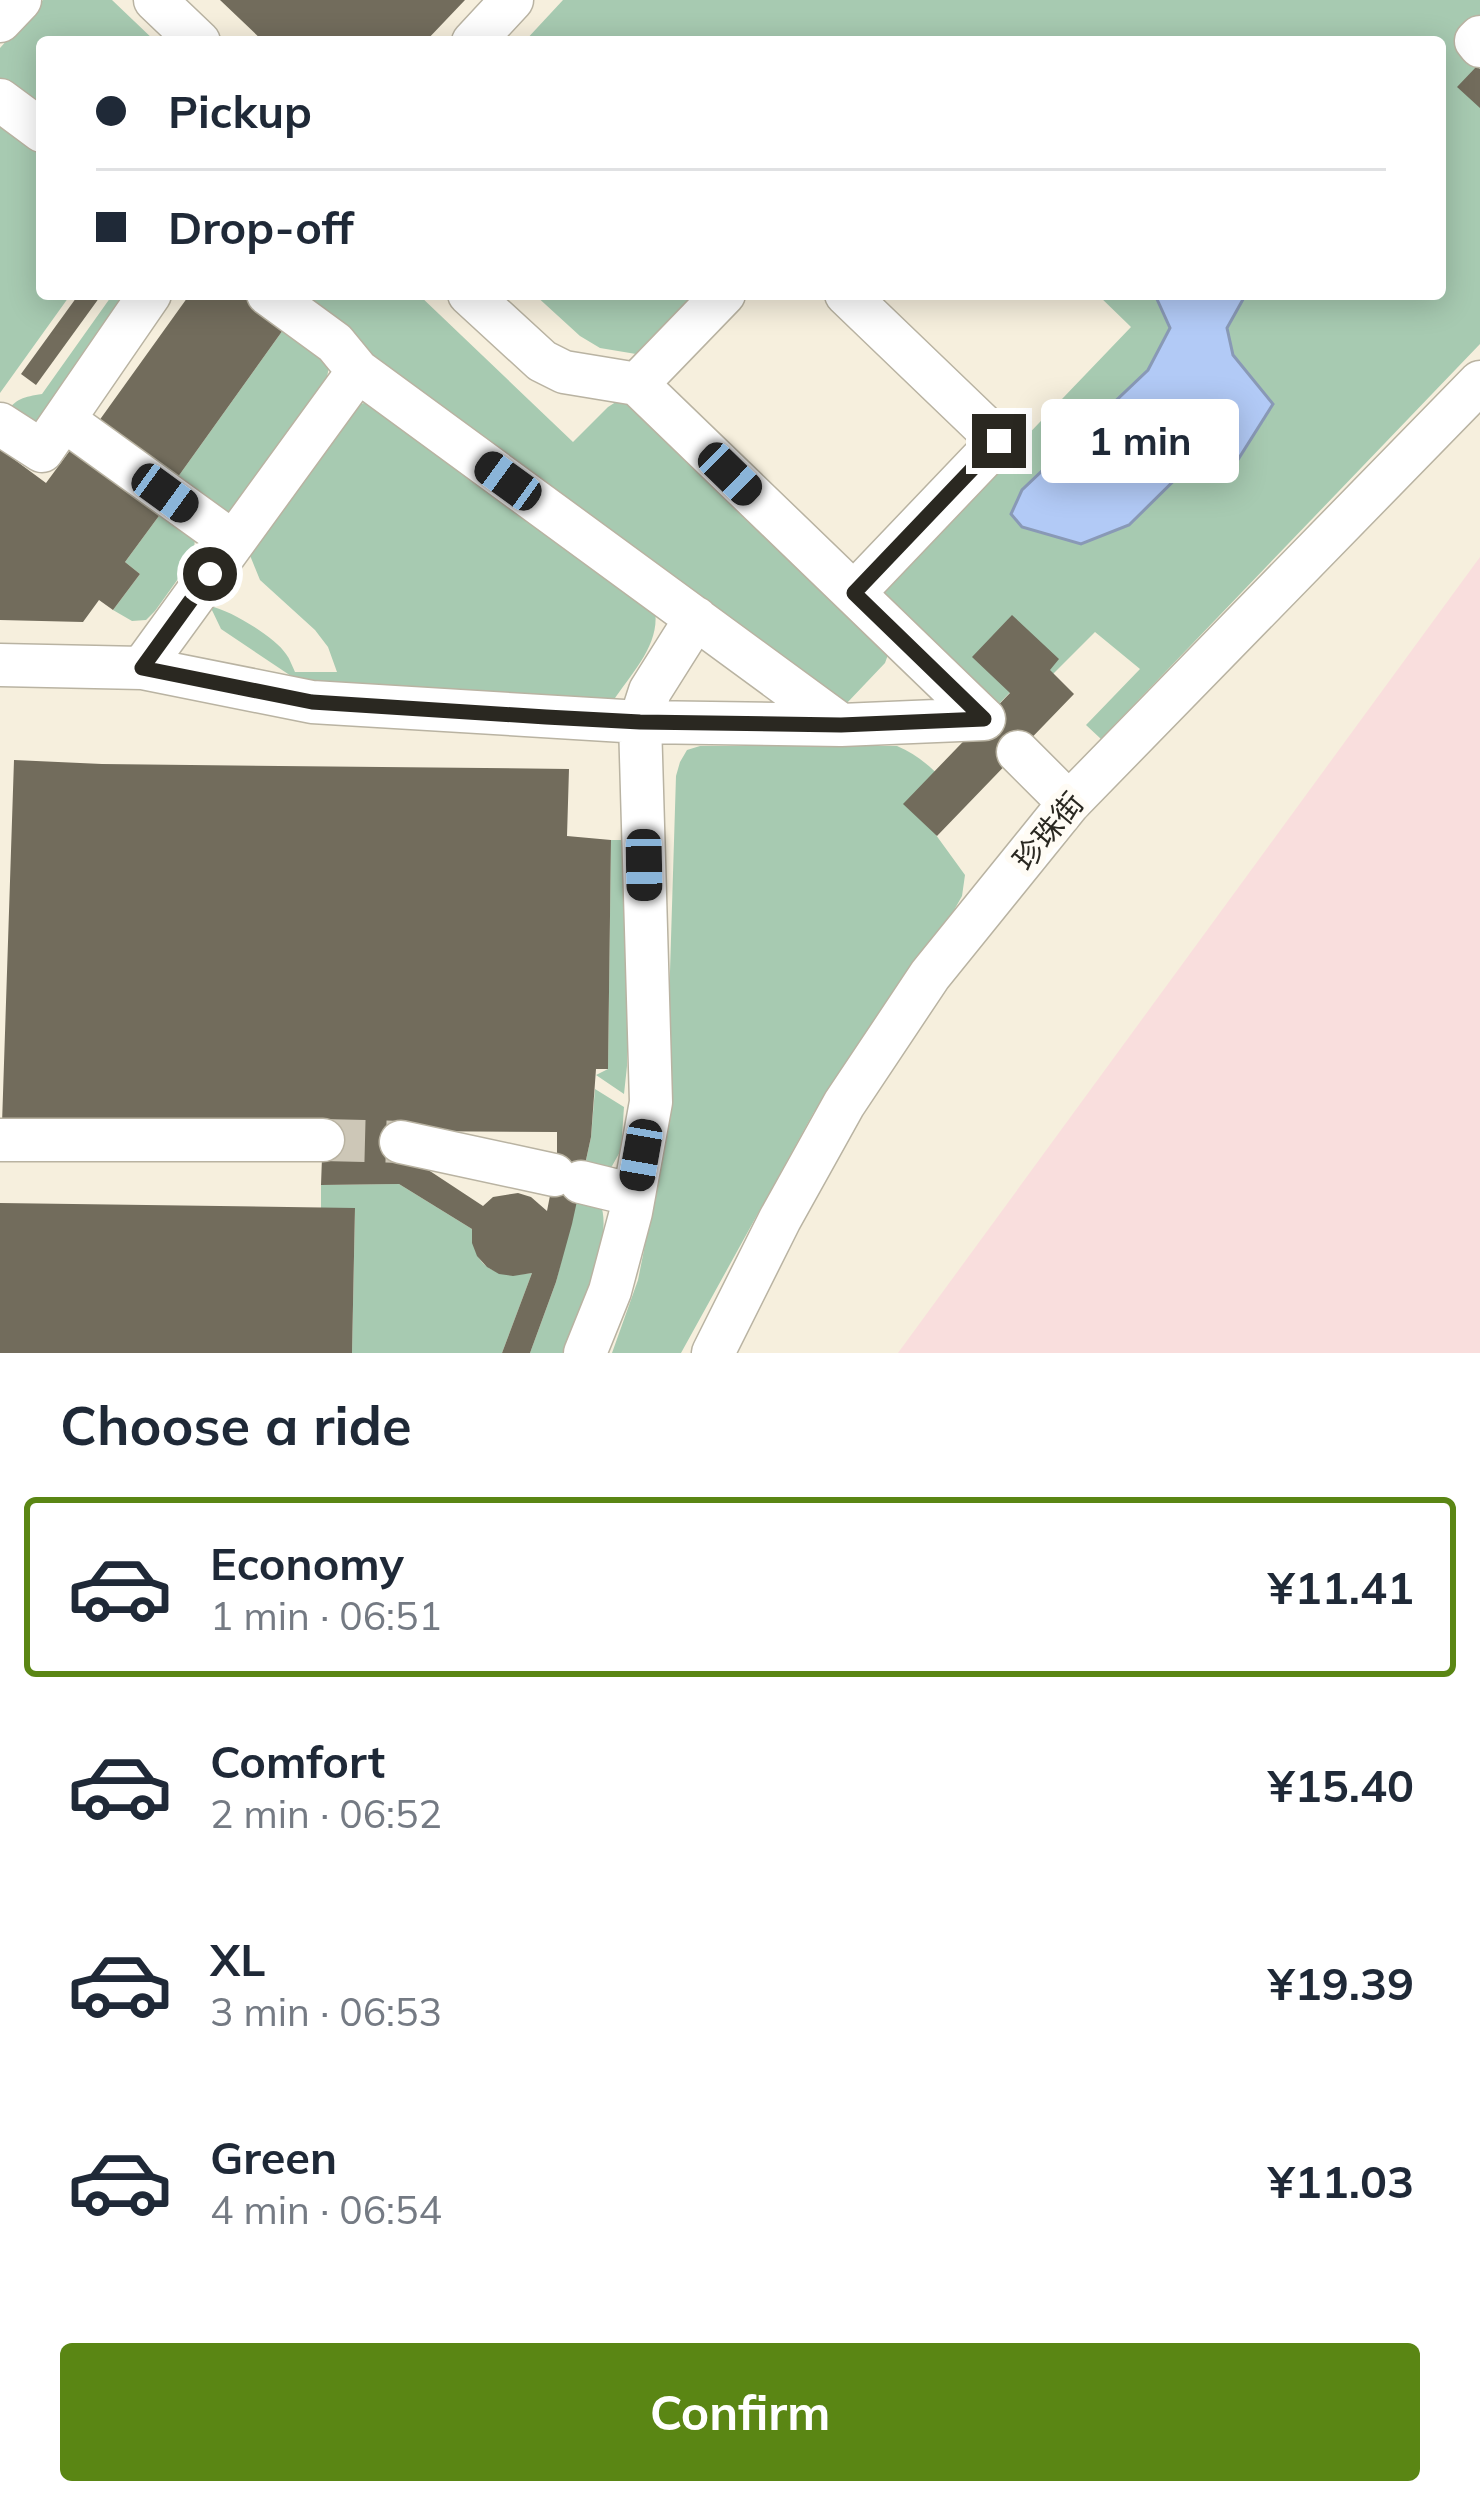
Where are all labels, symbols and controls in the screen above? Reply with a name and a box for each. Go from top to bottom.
text: Pickup [168,83,312,139]
text: Drop-off [168,199,354,255]
callout: 1 min [1041,399,1239,483]
route end [972,414,1026,468]
text: 1 min [1089,416,1191,465]
car [692,436,768,512]
car [468,445,548,517]
car [125,457,205,529]
route start [183,547,237,601]
street label: 珍珠街 [1005,784,1091,878]
car [625,829,663,901]
car [617,1116,665,1194]
text: Choose a ride [60,1391,412,1459]
icon: car [66,1533,174,1641]
text: Economy [210,1535,404,1591]
text: ¥11.41 [1268,1559,1414,1615]
text: 1 min · 06:51 [210,1591,442,1640]
icon: car [66,1731,174,1839]
text: Comfort [210,1733,385,1789]
text: ¥15.40 [1268,1757,1414,1813]
text: 2 min · 06:52 [210,1789,442,1838]
icon: car [66,1929,174,2037]
text: XL [210,1931,265,1987]
text: ¥19.39 [1268,1955,1414,2011]
text: 3 min · 06:53 [210,1987,442,2036]
icon: car [66,2127,174,2235]
text: Green [210,2129,337,2185]
text: ¥11.03 [1268,2153,1414,2209]
text: 4 min · 06:54 [210,2185,442,2234]
button: Confirm [60,2343,1420,2481]

